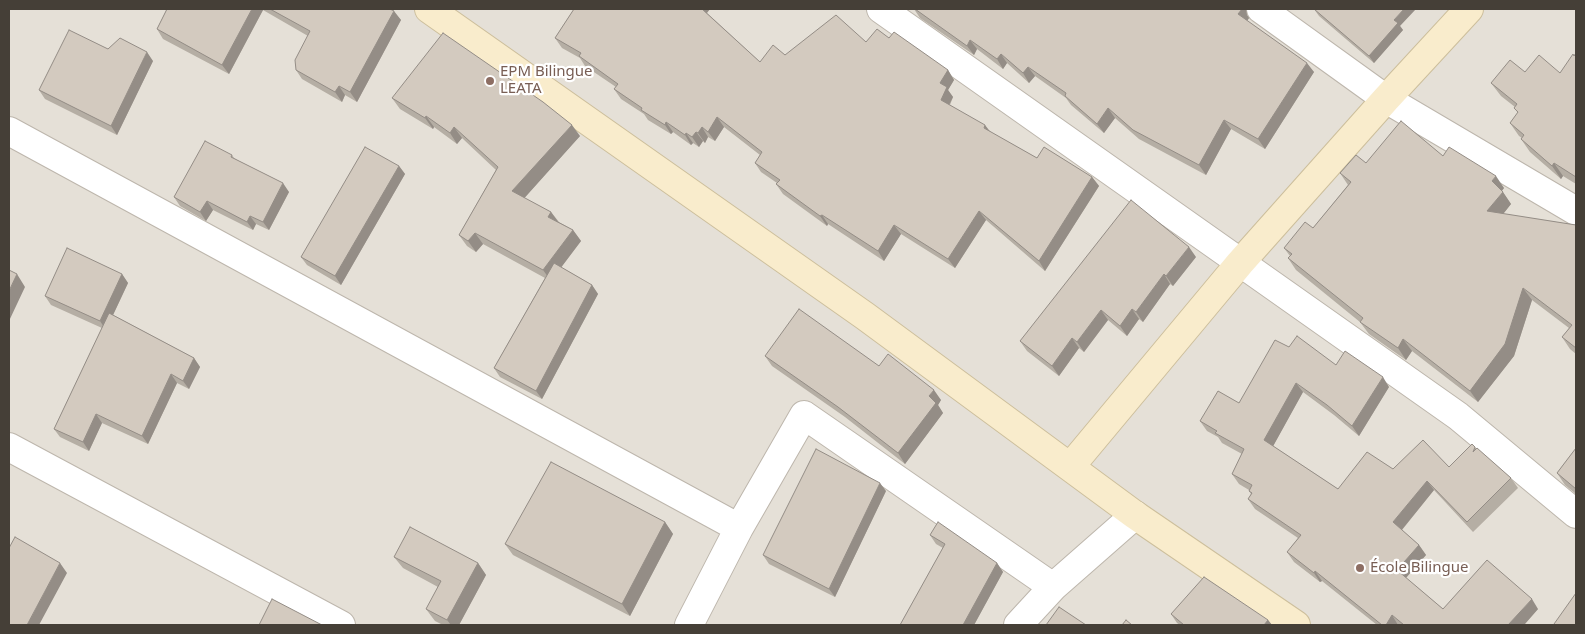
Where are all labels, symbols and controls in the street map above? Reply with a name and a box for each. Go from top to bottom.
place label: EPM Bilingue LEATA [500,63,593,98]
marker: EPM Bilingue LEATA [484,75,496,87]
place label: École Bilingue [1370,559,1468,577]
marker: École Bilingue [1354,562,1366,574]

